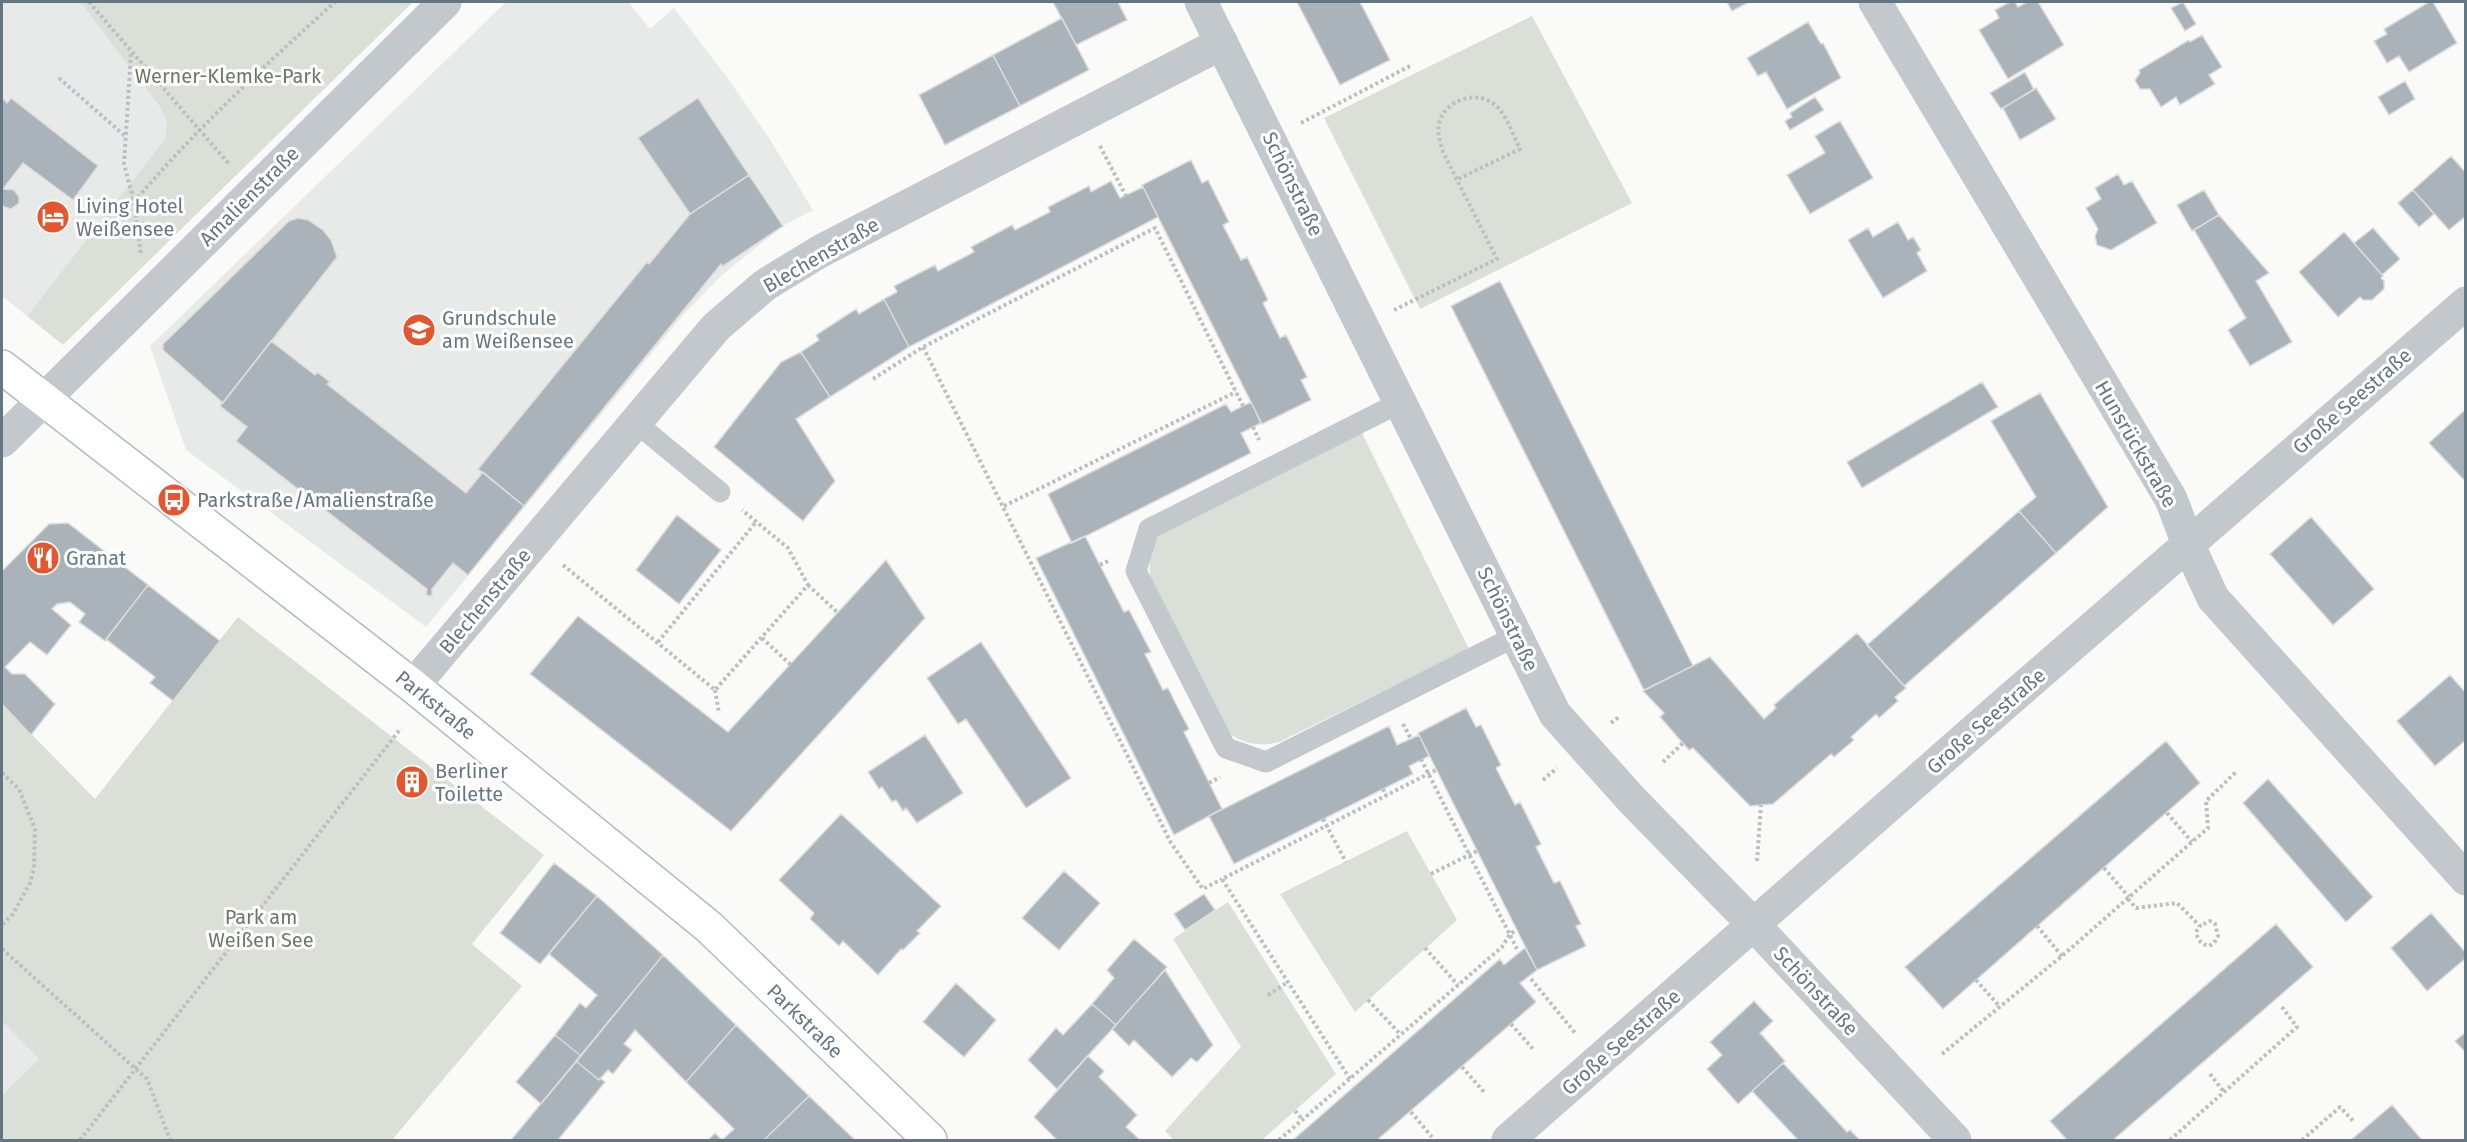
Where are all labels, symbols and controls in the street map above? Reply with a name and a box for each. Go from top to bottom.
park label: Werner-Klemke-Park [135,64,322,88]
street label: Schönstraße [1257,128,1329,240]
street label: Amalienstraße [194,141,304,251]
place label: Living Hotel Weißensee [76,194,184,241]
hotel icon: Living Hotel Weißensee [35,199,71,235]
street label: Blechenstraße [759,212,883,298]
place label: Grundschule am Weißensee [442,306,574,353]
school or university icon: Grundschule am Weißensee [401,312,437,348]
street label: Große Seestraße [2288,343,2416,459]
street label: Hunsrückstraße [2090,376,2182,512]
bus stop icon: Parkstraße/Amalienstraße [156,482,192,518]
place label: Parkstraße/Amalienstraße [197,488,434,512]
restaurant icon: Granat [25,540,61,576]
street label: Blechenstraße [434,544,536,658]
place label: Granat [66,546,127,570]
street label: Schönstraße [1472,563,1544,675]
street label: Große Seestraße [1922,663,2050,779]
street label: Parkstraße [391,665,481,745]
place label: Berliner Toilette [435,759,508,806]
building icon: Berliner Toilette [394,764,430,800]
park label: Park am Weißen See [208,905,314,952]
street label: Schönstraße [1769,942,1863,1040]
street label: Parkstraße [762,979,848,1063]
street label: Große Seestraße [1557,984,1685,1100]

